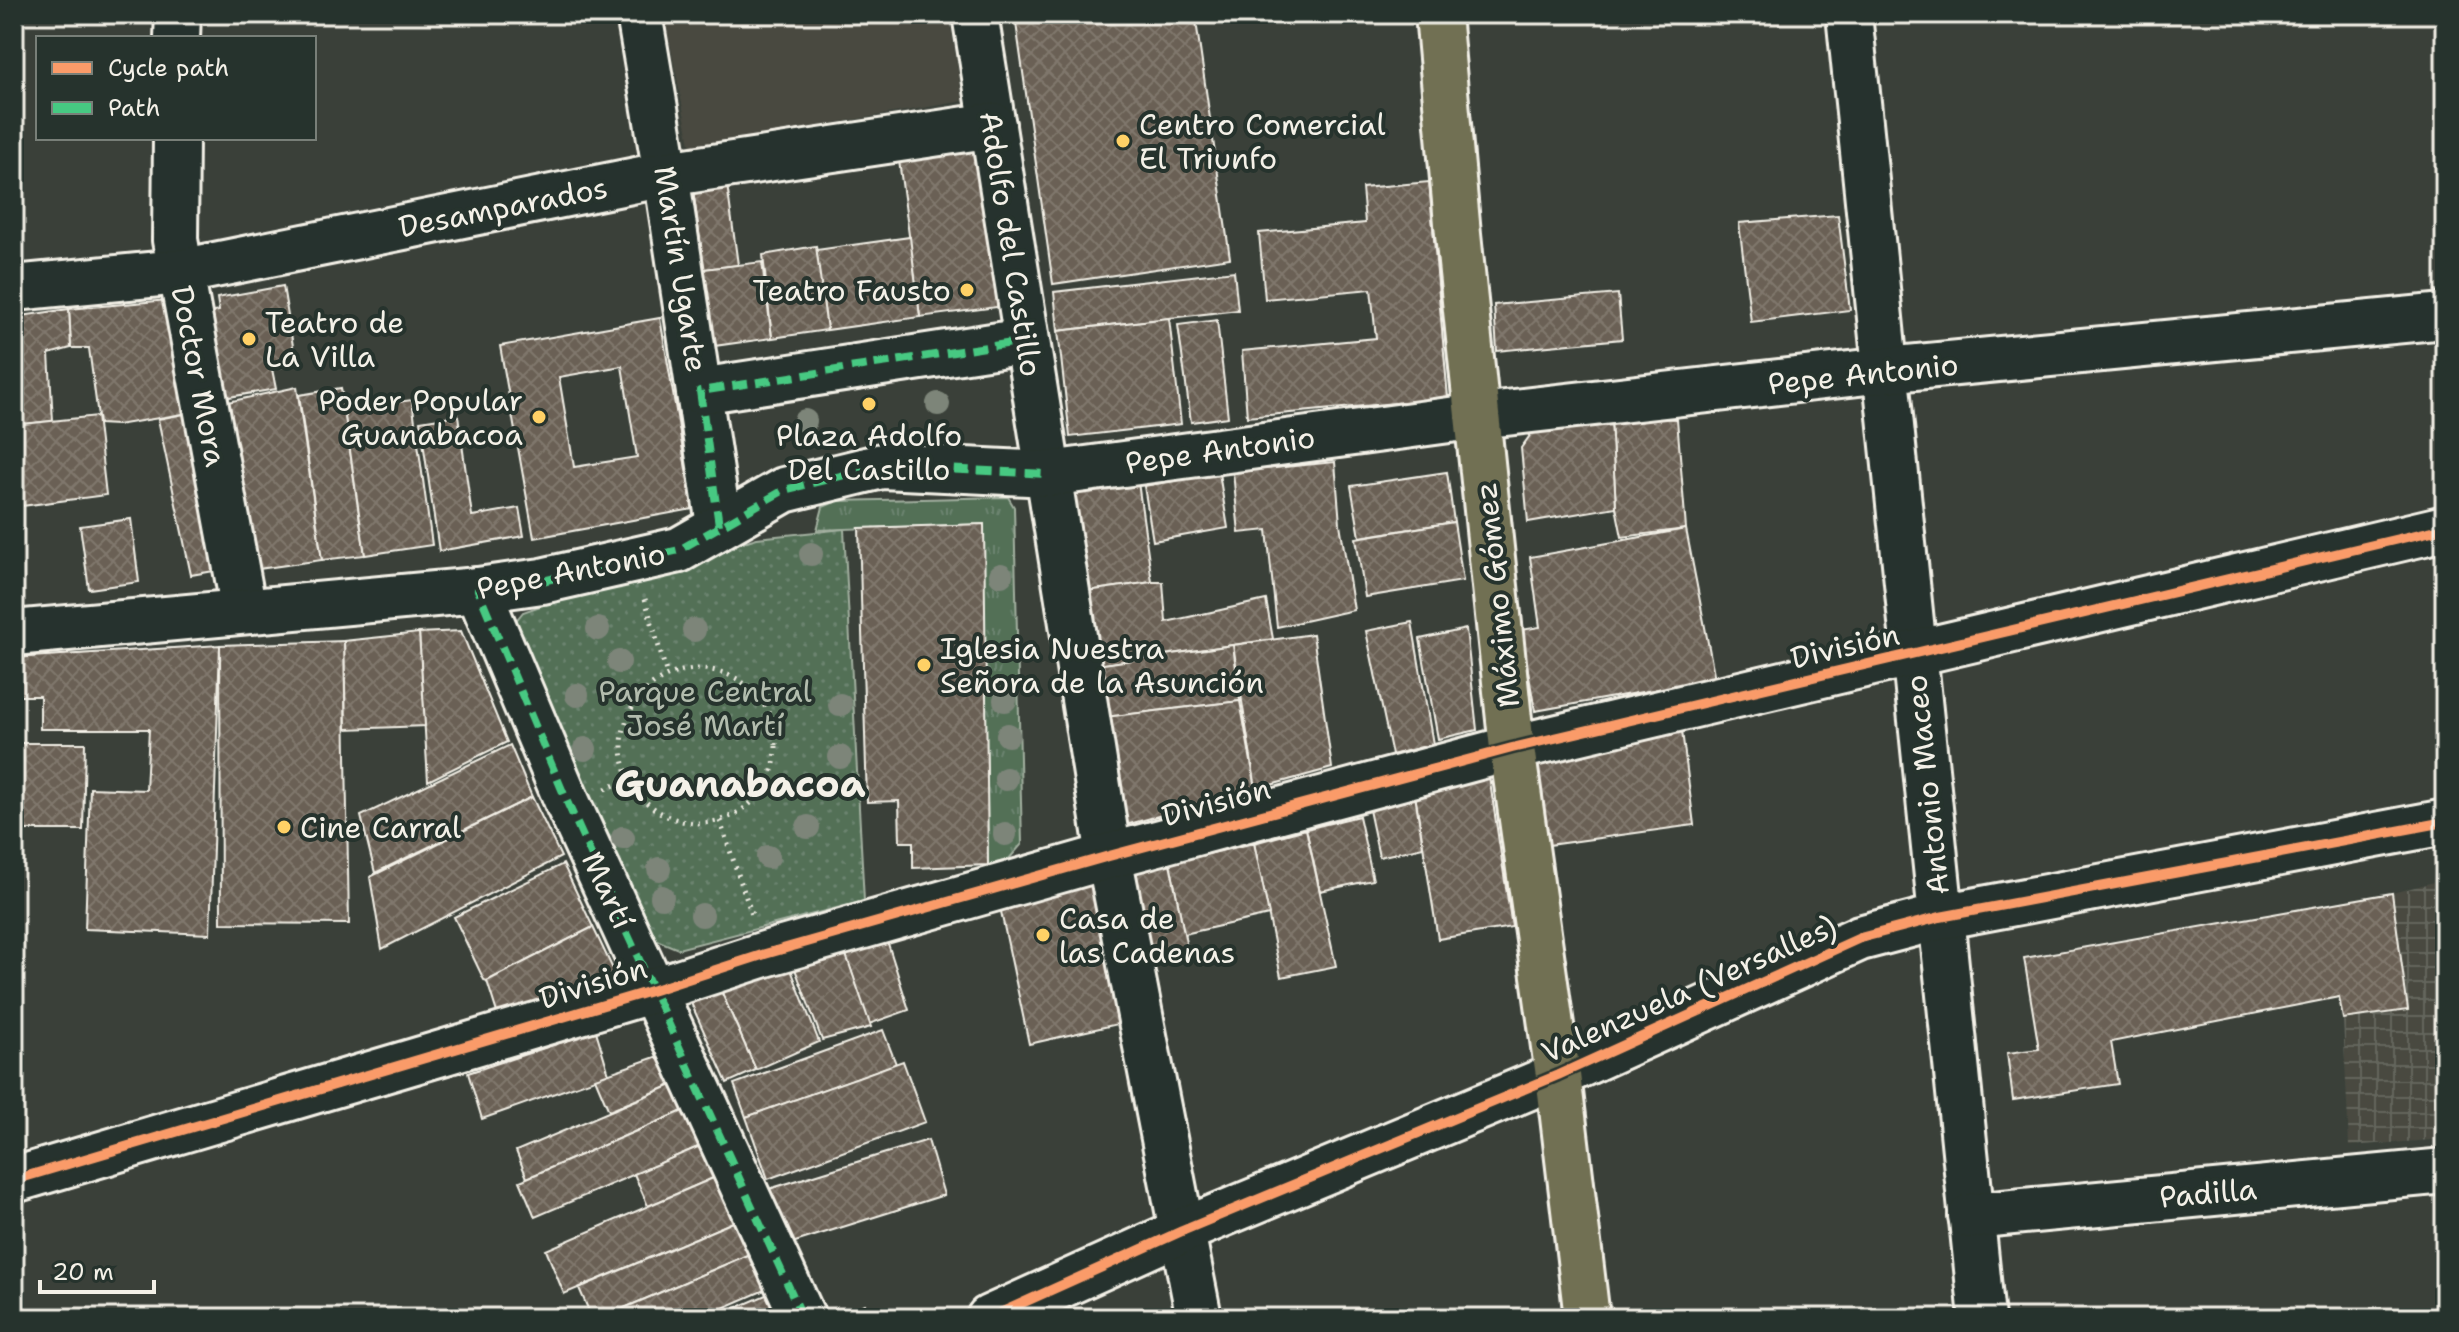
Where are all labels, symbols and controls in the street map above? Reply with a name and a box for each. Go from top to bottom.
legend [36,36,316,140]
text: Cycle path [108,52,229,84]
text: Path [108,92,160,124]
place label: Centro Comercial El Triunfo [1139,104,1386,179]
street label: Adolfo del Castillo [970,109,1052,379]
marker: Centro Comercial El Triunfo [1114,132,1132,150]
street label: Martín Ugarte [644,163,718,375]
street label: Desamparados [395,167,611,247]
place label: Teatro Fausto [752,270,951,311]
marker: Teatro Fausto [958,281,976,299]
street label: Doctor Mora [161,282,237,470]
place label: Teatro de La Villa [265,302,404,377]
marker: Teatro de La Villa [240,330,258,348]
street label: Pepe Antonio [1766,344,1960,404]
place label: Poder Popular Guanabacoa [318,380,523,455]
marker: Plaza Adolfo Del Castillo [860,395,878,413]
marker: Poder Popular Guanabacoa [530,408,548,426]
place label: Plaza Adolfo Del Castillo [776,415,962,490]
street label: Pepe Antonio [1122,416,1318,484]
street label: Máximo Gómez [1465,480,1529,710]
street label: Pepe Antonio [473,533,669,609]
street label: División [1787,614,1903,678]
place label: Iglesia Nuestra Señora de la Asunción [940,628,1264,703]
marker: Iglesia Nuestra Señora de la Asunción [915,656,933,674]
park label: Parque Central José Martí [598,671,812,746]
street label: Antonio Maceo [1895,673,1959,897]
district label: Guanabacoa [614,758,866,809]
street label: División [1157,768,1275,836]
place label: Cine Carral [300,807,461,848]
marker: Cine Carral [275,818,293,836]
street label: Martí [572,845,644,936]
place label: Casa de las Cadenas [1059,898,1235,973]
street label: Valenzuela (Versalles) [1535,905,1843,1073]
marker: Casa de las Cadenas [1034,926,1052,944]
street label: División [534,947,652,1019]
street label: Padilla [2157,1168,2259,1218]
scale bar [40,1244,154,1294]
text: 20 m [52,1256,114,1288]

